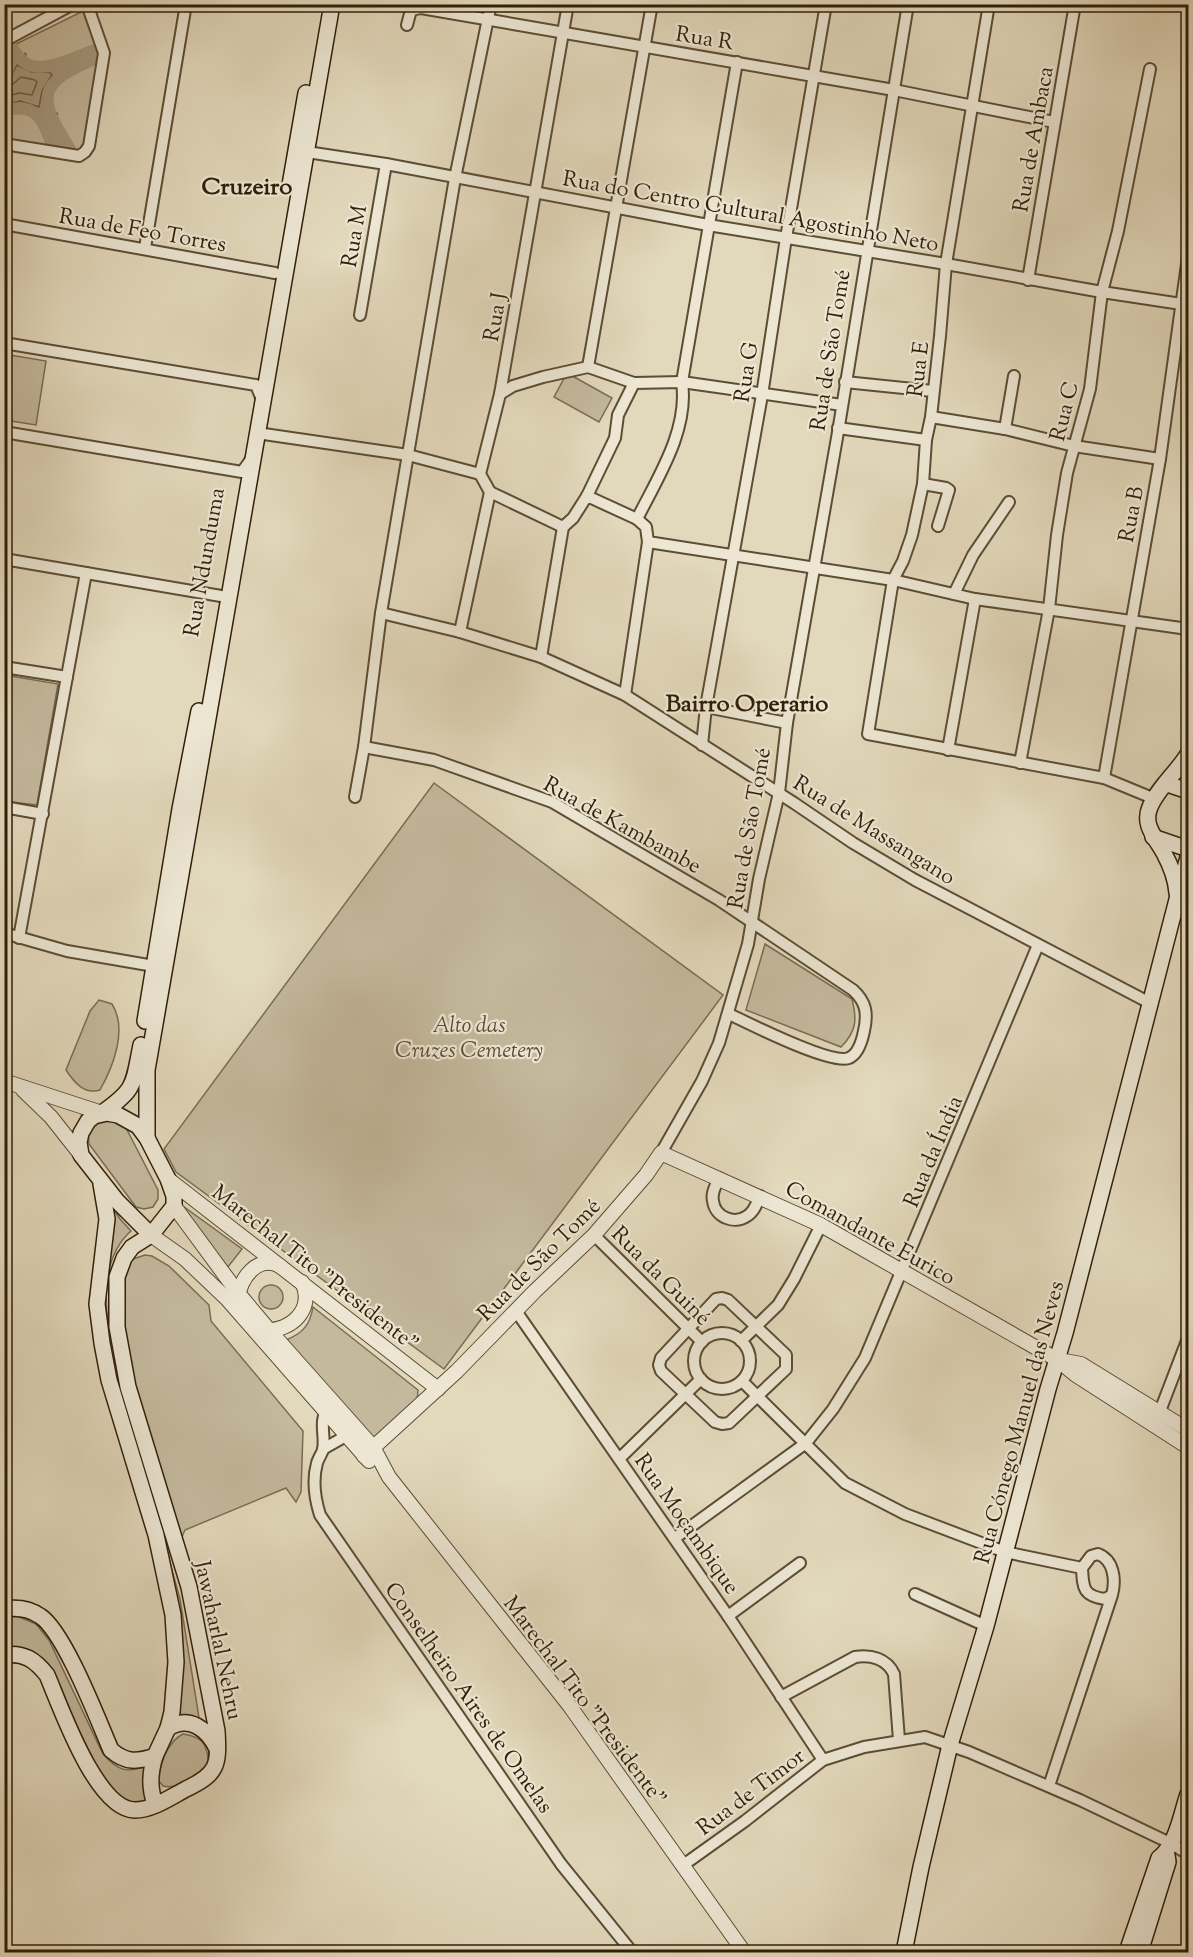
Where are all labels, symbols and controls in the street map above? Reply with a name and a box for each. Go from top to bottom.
street label: Rua R [673,20,736,60]
street label: Rua de Ambaca [1006,64,1064,215]
street label: Rua do Centro Cultural Agostinho Neto [560,164,941,262]
district label: Cruzeiro [202,171,292,205]
street label: Rua de Feo Torres [56,201,229,262]
street label: Rua M [335,203,377,270]
street label: Rua de São Tomé [803,267,861,434]
street label: Rua J [477,291,517,344]
street label: Rua G [727,340,769,405]
street label: Rua E [901,340,939,399]
street label: Rua C [1043,379,1089,445]
street label: Rua B [1112,484,1154,545]
street label: Rua Ndunduma [177,485,235,640]
district label: Bairro Operario [666,688,828,722]
street label: Rua de São Tomé [721,745,781,912]
street label: Rua de Massangano [786,769,961,894]
street label: Rua de Kambambe [537,770,706,883]
park label: Alto das Cruzes Cemetery [395,1011,543,1068]
street label: Rua da Índia [896,1091,973,1213]
street label: Comandante Eurico [779,1174,961,1295]
street label: Marechal Tito "Presidente" [204,1178,425,1361]
street label: Rua de São Tomé [471,1192,609,1330]
street label: Rua da Guiné [603,1220,717,1334]
street label: Rua Cónego Manuel das Neves [968,1278,1074,1568]
street label: Rua Moçambique [625,1448,746,1602]
street label: Jawaharlal Nehru [184,1557,250,1723]
street label: Conselheiro Aires de Omelas [375,1577,560,1821]
street label: Marechal Tito "Presidente" [494,1590,673,1813]
street label: Rua de Timor [691,1742,813,1845]

